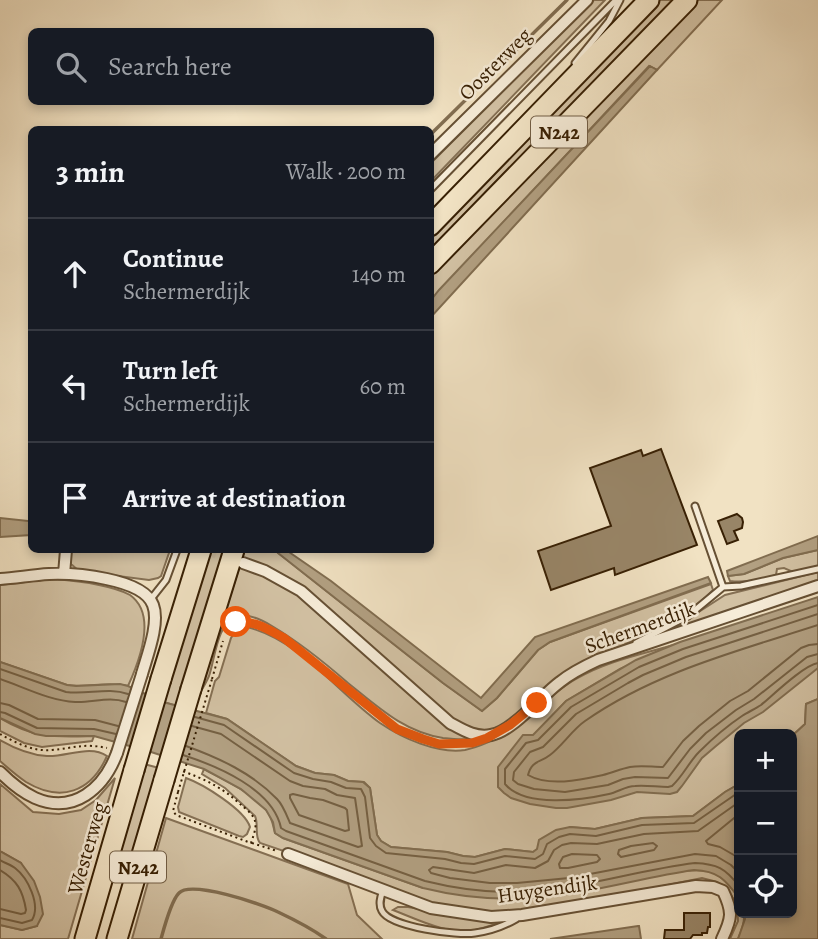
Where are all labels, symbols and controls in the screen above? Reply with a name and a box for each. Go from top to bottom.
street label: Oosterweg [452,21,538,107]
search box [28,28,434,105]
icon: search [52,48,90,86]
text: Search here [108,49,232,84]
road number: N242 [531,116,587,148]
text: 3 min [56,152,125,192]
text: Walk · 200 m [286,156,406,187]
text: Continue [123,241,224,276]
icon: ahead [56,255,94,293]
text: 140 m [352,259,406,290]
text: Schermerdijk [123,276,250,307]
text: Turn left [123,353,218,388]
icon: left [56,367,94,405]
text: 60 m [359,371,406,402]
text: Schermerdijk [123,388,250,419]
icon: arrive [56,479,94,517]
text: Arrive at destination [123,481,346,516]
street label: Schermerdijk [581,594,700,660]
route start [220,606,251,637]
route end [521,687,552,718]
map controls [734,729,797,918]
button: + [734,729,797,792]
button: − [734,792,797,855]
street label: Westerweg [60,798,114,898]
road number: N242 [110,852,166,882]
button: locate [734,855,797,918]
street label: Huygendijk [495,868,599,910]

